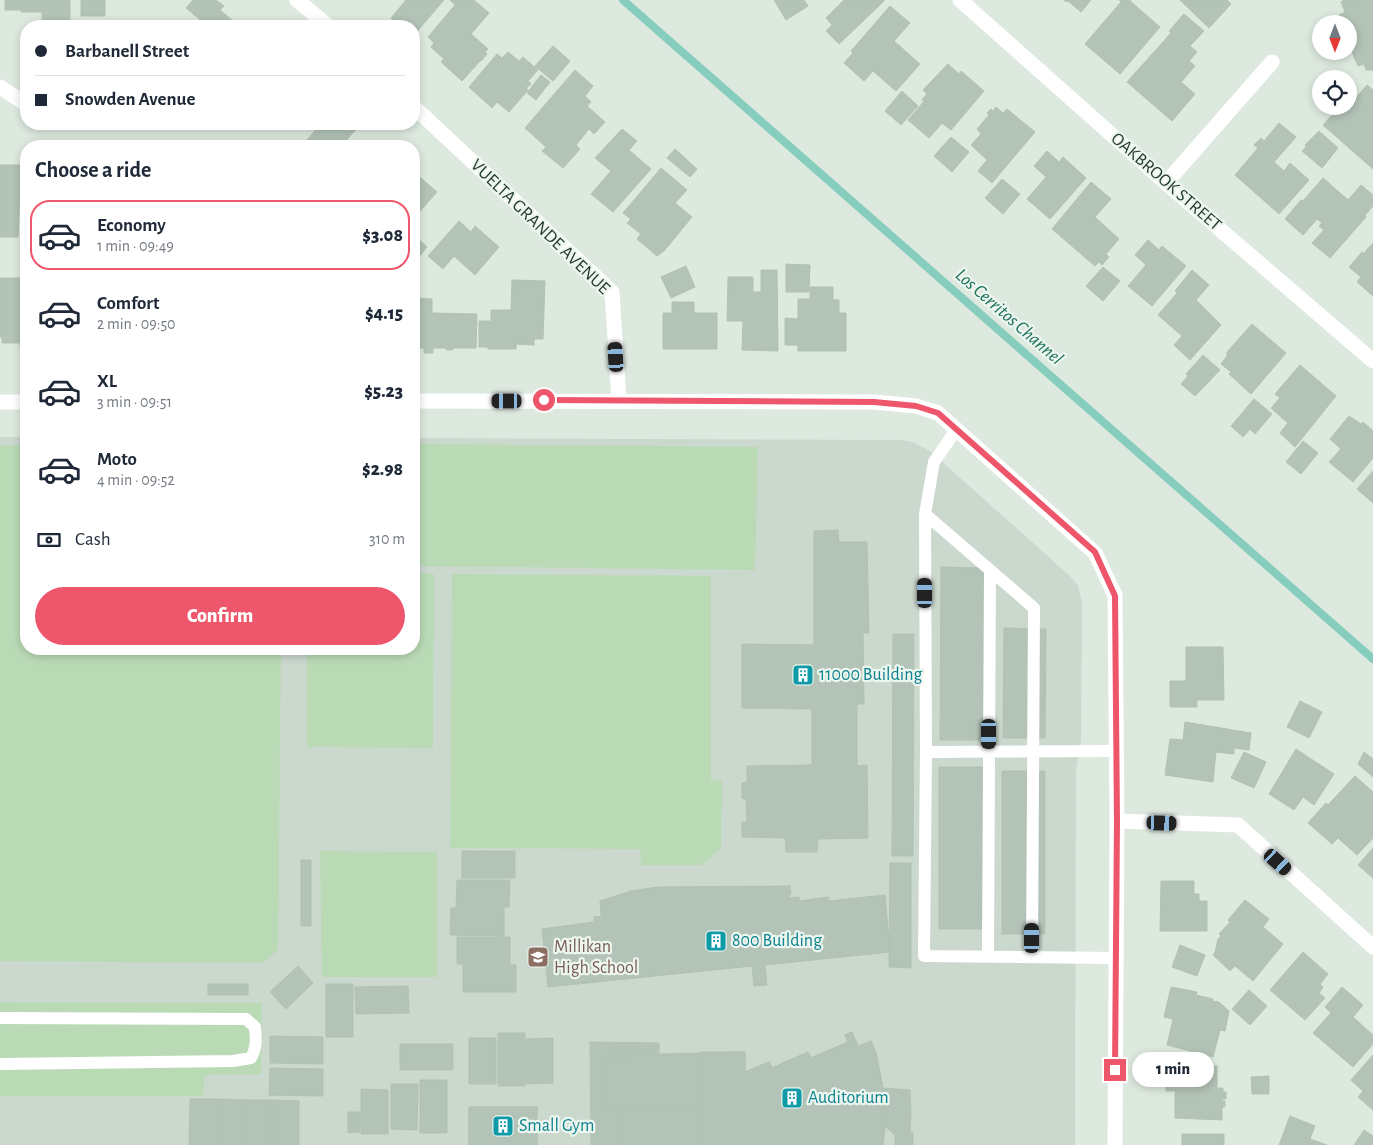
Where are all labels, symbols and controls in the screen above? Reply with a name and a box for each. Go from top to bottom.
north arrow [1312,15,1358,60]
map controls [1312,15,1357,115]
text: Barbanell Street [65,42,189,61]
button: locate [1312,70,1357,115]
text: Snowden Avenue [65,90,195,109]
street label: OAKBROOK STREET [1107,129,1225,235]
street label: VUELTA GRANDE AVENUE [467,156,613,298]
text: Choose a ride [35,159,151,181]
icon: car [37,213,82,258]
text: Economy [97,216,166,235]
text: $3.08 [362,226,403,245]
text: 1 min · 09:49 [97,238,174,254]
water label: Los Cerritos Channel [952,265,1067,369]
icon: car [37,291,82,336]
text: Comfort [97,294,159,313]
text: $4.15 [365,304,403,323]
text: 2 min · 09:50 [97,316,176,332]
car [607,342,624,372]
icon: car [37,369,82,414]
text: XL [97,372,117,391]
text: $5.23 [364,382,403,401]
route start [533,389,555,411]
text: 3 min · 09:51 [97,394,172,410]
car [492,394,522,409]
icon: car [37,447,82,492]
text: Moto [97,450,137,469]
text: $2.98 [362,460,403,479]
text: 4 min · 09:52 [97,472,175,488]
icon: cash [35,526,63,554]
text: Cash [75,530,111,549]
text: 310 m [369,531,405,547]
car [917,578,932,608]
button: Confirm [35,587,405,645]
building icon: 11000 Building [791,663,815,687]
place label: 11000 Building [819,666,922,684]
car [981,719,996,749]
car [1146,815,1177,831]
car [1261,846,1294,878]
car [1024,923,1039,953]
building icon: 800 Building [704,929,728,953]
place label: 800 Building [732,932,822,950]
place label: Millikan High School [554,938,638,977]
school or university icon: Millikan High School [526,945,550,969]
callout: 1 min [1132,1052,1215,1088]
route end [1104,1059,1126,1081]
text: 1 min [1156,1061,1190,1077]
building icon: Auditorium [780,1086,804,1110]
place label: Auditorium [808,1089,889,1107]
building icon: Small Gym [491,1114,515,1138]
place label: Small Gym [519,1117,594,1135]

